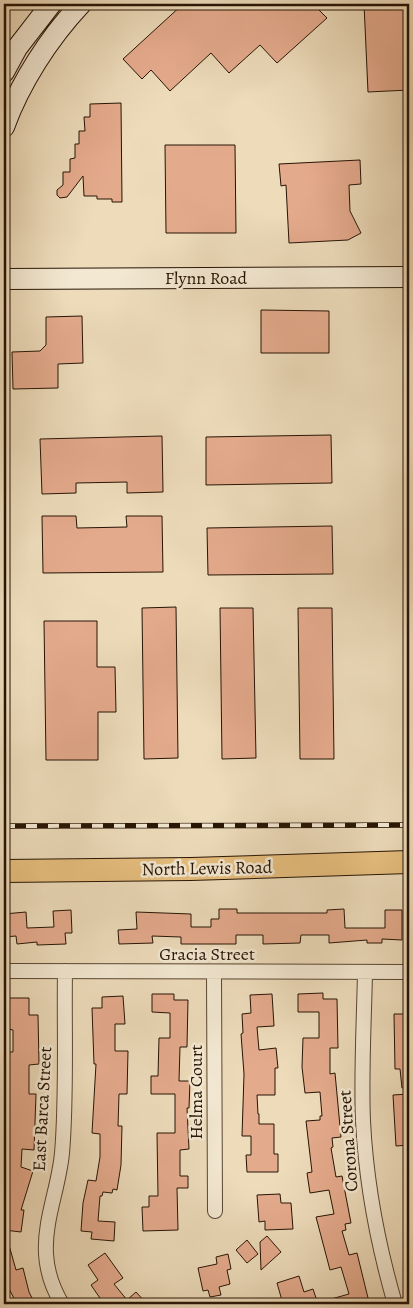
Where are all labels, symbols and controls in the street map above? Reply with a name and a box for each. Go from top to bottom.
street label: Flynn Road [165,266,248,290]
street label: North Lewis Road [141,855,273,881]
street label: Gracia Street [159,942,255,966]
street label: Helma Court [184,1044,208,1140]
street label: East Barca Street [27,1046,57,1172]
street label: Corona Street [332,1089,364,1193]

